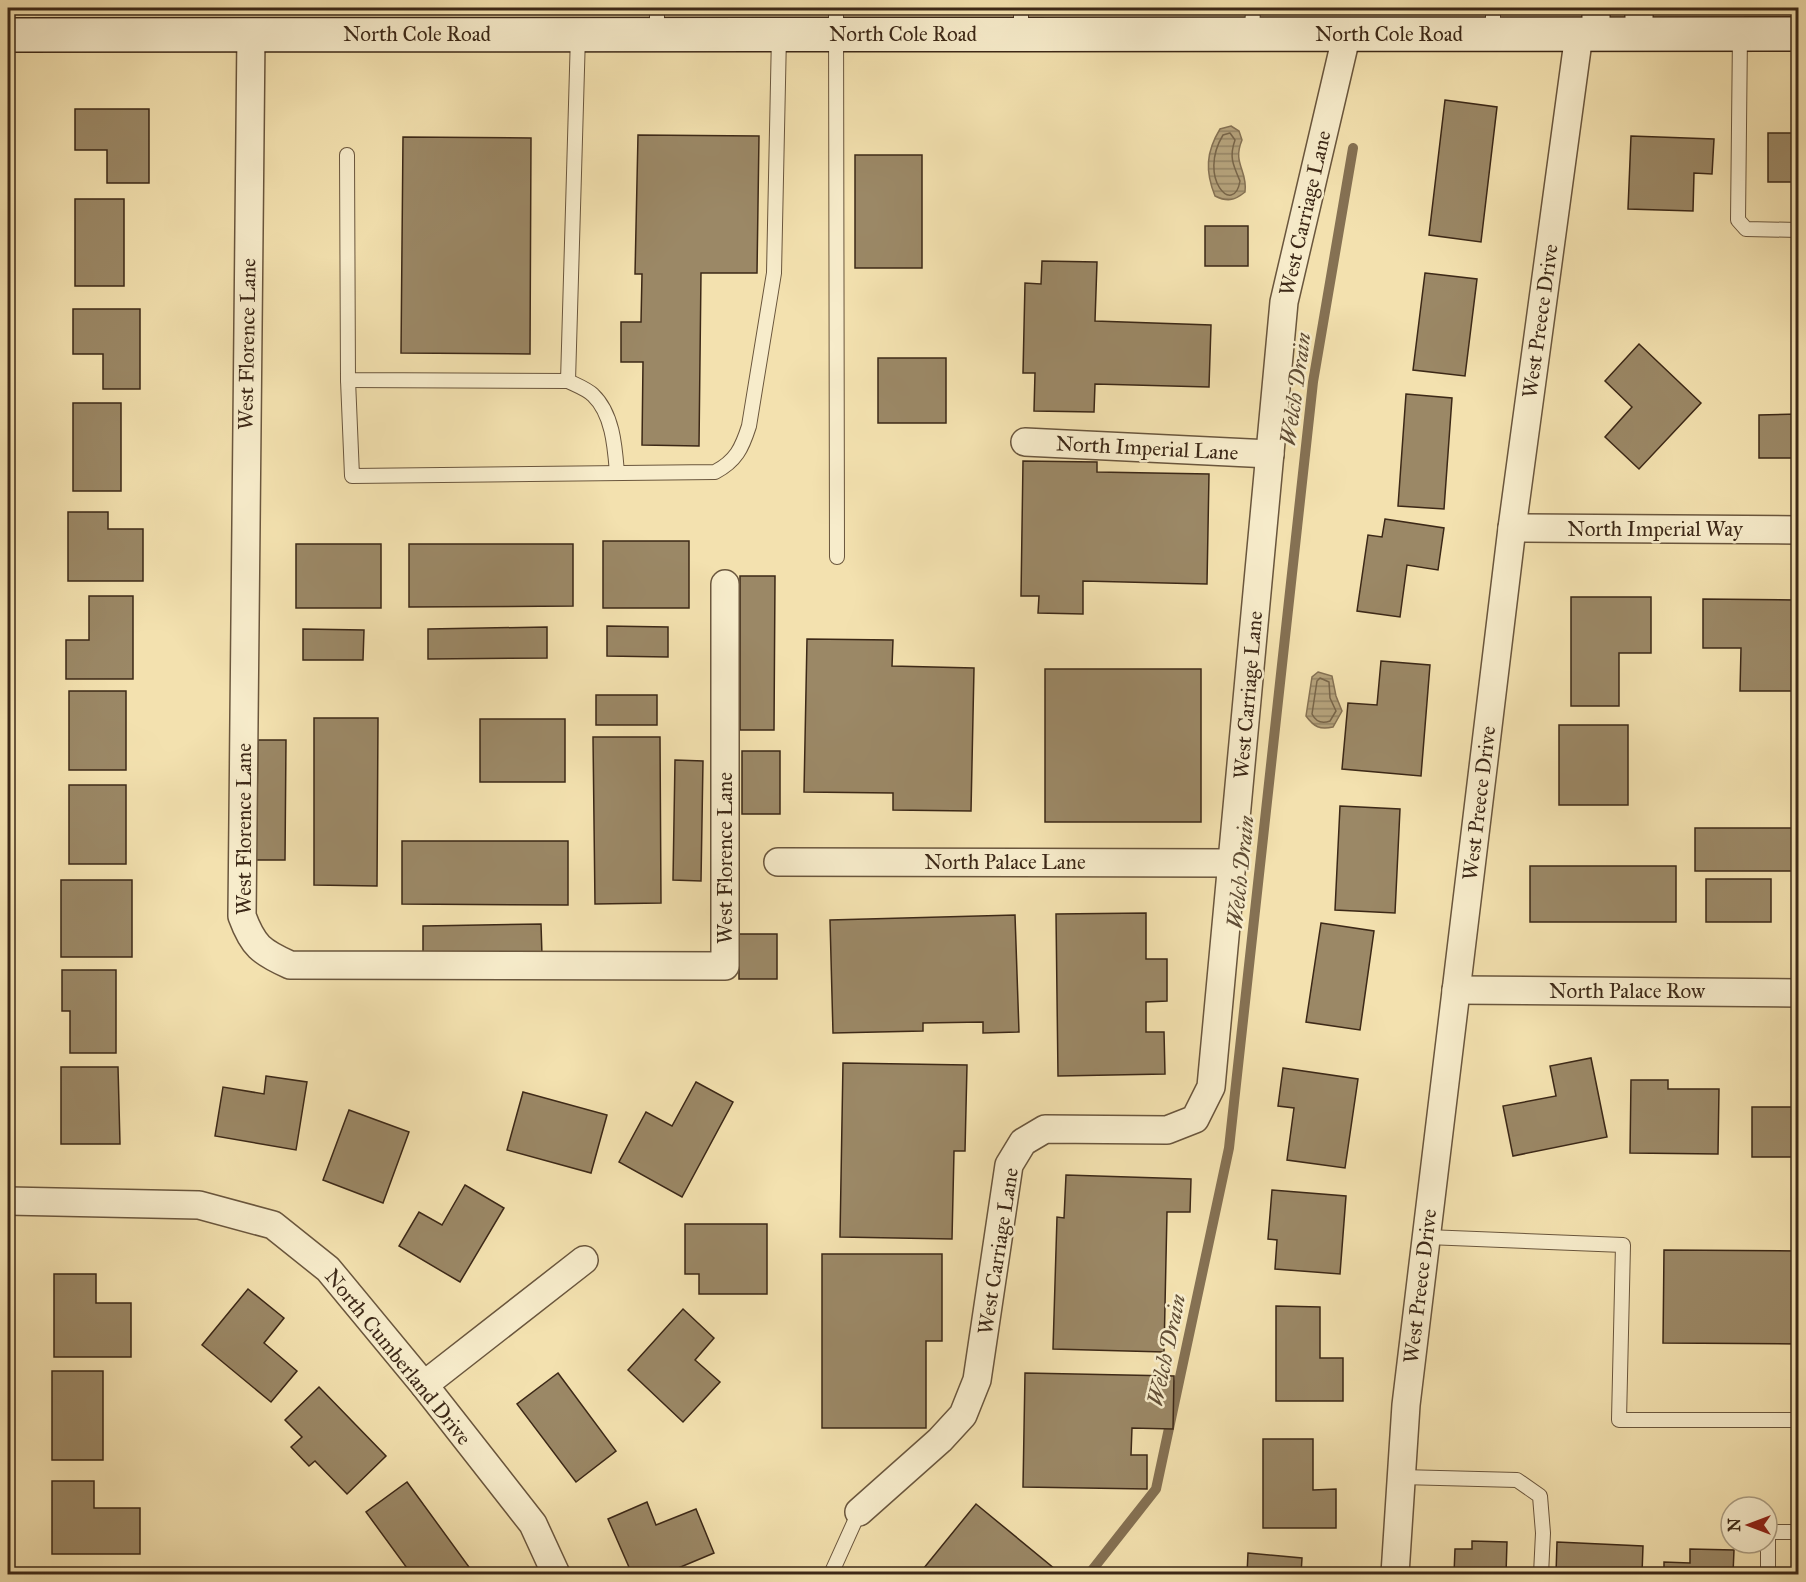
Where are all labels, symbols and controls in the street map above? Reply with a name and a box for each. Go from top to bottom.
street label: North Cole Road [343,21,492,47]
street label: North Cole Road [829,21,978,47]
street label: North Cole Road [1315,21,1464,47]
street label: West Carriage Lane [1273,128,1337,298]
street label: West Preece Drive [1516,242,1564,400]
street label: West Florence Lane [233,258,262,430]
water label: Welch Drain [1274,330,1317,447]
street label: North Imperial Lane [1055,430,1239,466]
street label: North Imperial Way [1567,516,1744,542]
street label: West Carriage Lane [1228,610,1268,780]
street label: West Preece Drive [1457,724,1501,882]
street label: West Florence Lane [231,743,257,915]
street label: West Florence Lane [712,772,738,944]
water label: Welch Drain [1221,814,1260,930]
street label: North Palace Lane [924,849,1086,875]
street label: North Palace Row [1549,978,1705,1004]
street label: West Carriage Lane [972,1165,1024,1336]
street label: West Preece Drive [1398,1207,1442,1365]
street label: North Cumberland Drive [319,1264,477,1450]
water label: Welch Drain [1141,1291,1192,1409]
north arrow [1719,1495,1779,1555]
text: N [1725,1518,1744,1532]

